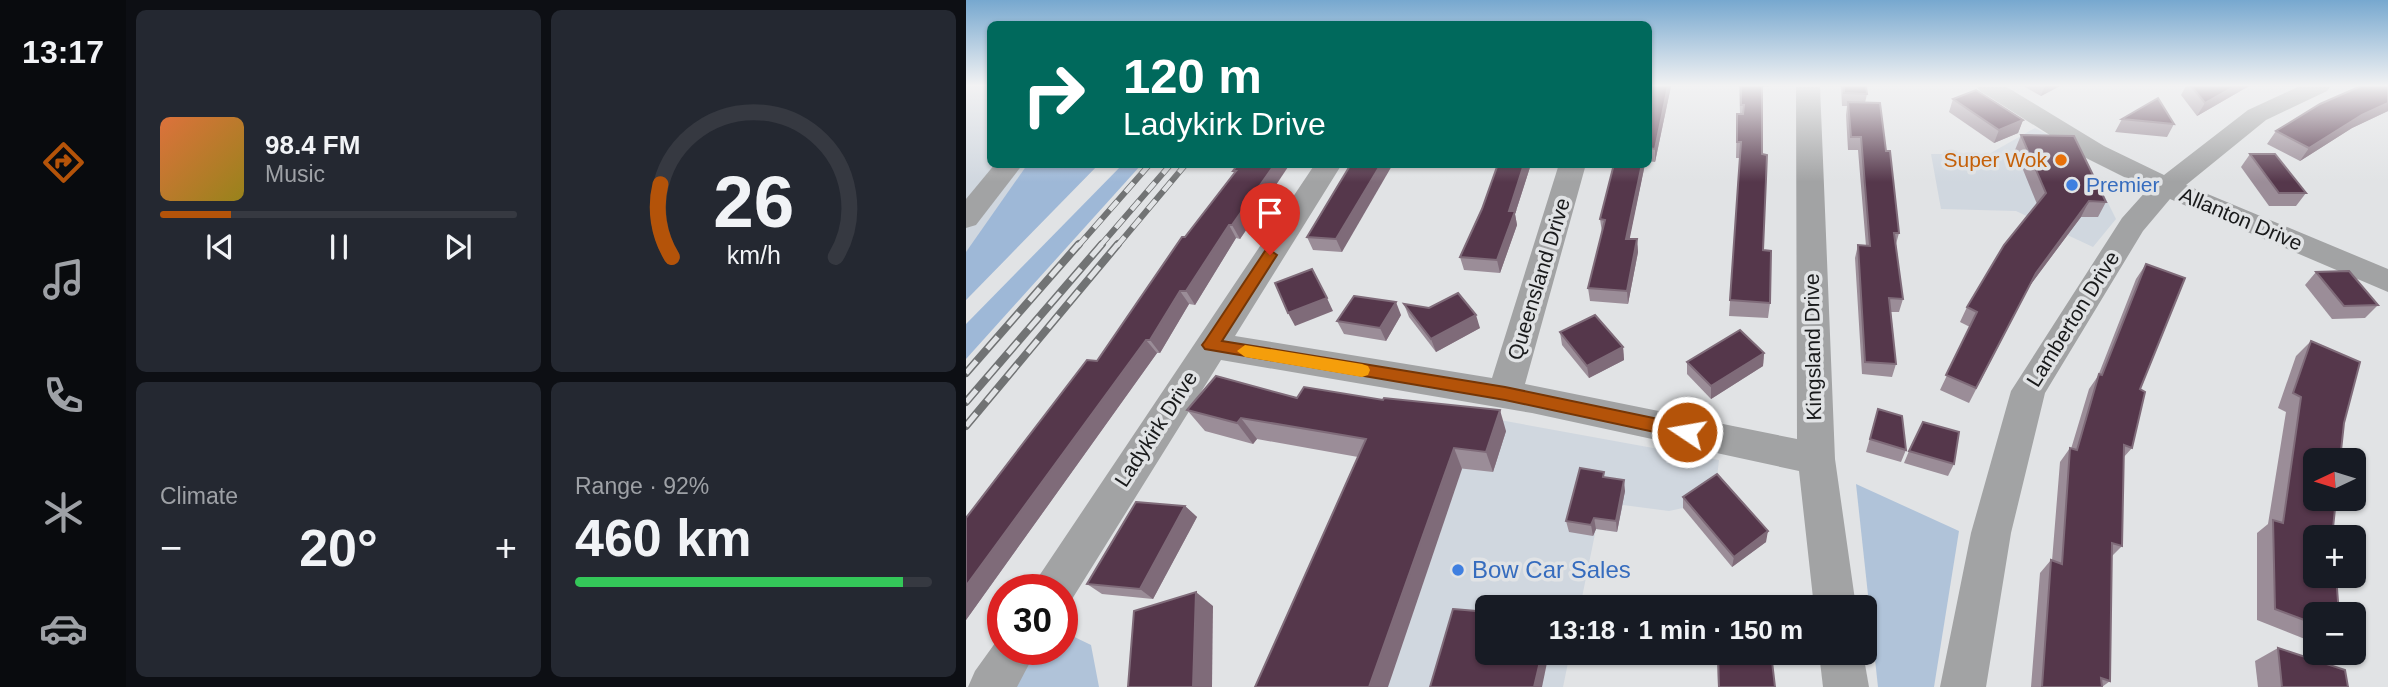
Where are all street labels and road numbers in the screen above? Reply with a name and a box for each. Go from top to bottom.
street label: Allanton Drive [2177,182,2306,255]
street label: Queensland Drive [1503,195,1574,363]
street label: Lamberton Drive [2022,247,2123,391]
street label: Kingsland Drive [1800,273,1825,421]
street label: Ladykirk Drive [1110,367,1201,491]

